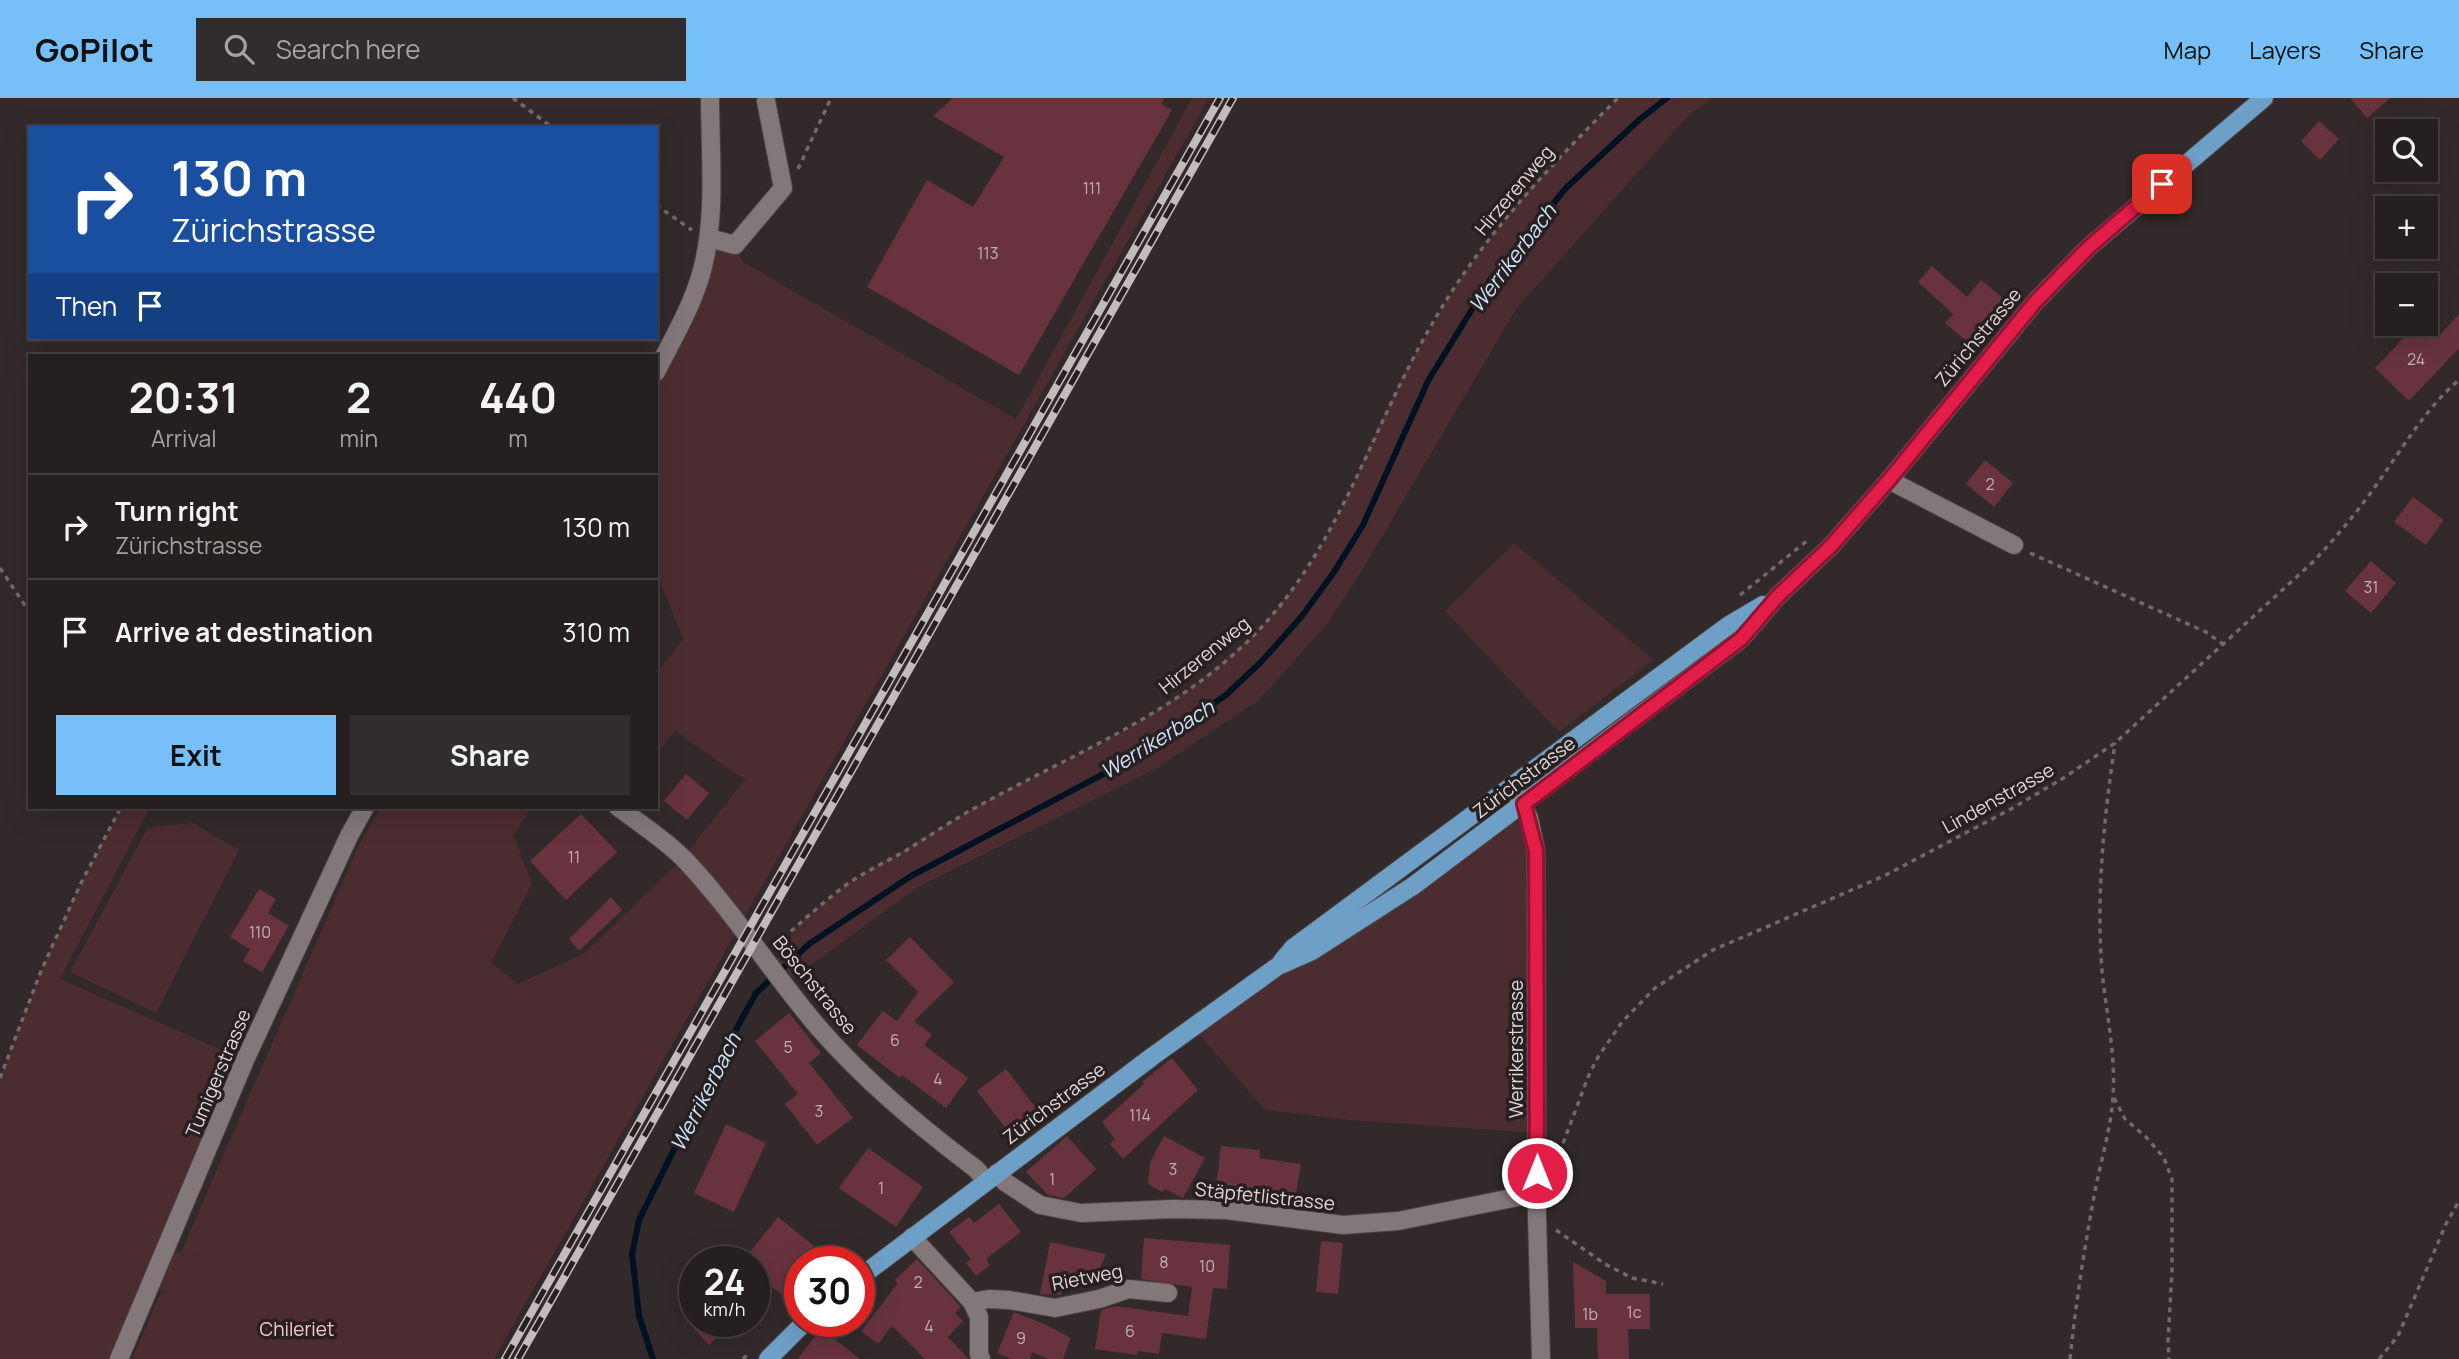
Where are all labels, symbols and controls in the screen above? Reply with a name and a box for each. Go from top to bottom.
search box [196,18,686,81]
text: GoPilot [35,27,154,72]
icon: search [220,30,258,68]
text: Search here [276,31,420,67]
text: Map [2164,33,2211,66]
text: Layers [2249,33,2321,66]
text: Share [2359,33,2424,66]
map controls [2375,119,2438,336]
button: search [2375,119,2438,182]
street label: Hirzerenweg [1469,139,1559,241]
text: 130 m [171,144,307,211]
icon: right [56,154,147,245]
pin [2132,154,2192,214]
icon: arrive [2143,165,2181,203]
house number: 111 [1083,177,1101,199]
button: + [2375,196,2438,259]
water label: Werrikerbach [1462,197,1563,318]
text: Zürichstrasse [171,208,376,252]
house number: 113 [977,242,999,264]
button: − [2375,273,2438,336]
street label: Zürichstrasse [1929,282,2027,392]
icon: arrive [131,287,169,325]
text: Then [56,288,117,324]
house number: 24 [2407,348,2425,370]
text: 20:31 [129,368,239,426]
text: 2 [346,368,371,426]
text: 440 [479,368,557,426]
text: Arrival [151,422,217,454]
text: min [340,422,378,454]
text: m [508,422,528,454]
house number: 2 [1985,473,1995,495]
text: Turn right [115,493,239,529]
icon: right [56,508,94,546]
text: 130 m [562,509,630,545]
text: Zürichstrasse [115,529,262,561]
house number: 31 [2363,576,2379,598]
street label: Hirzerenweg [1153,610,1255,700]
icon: arrive [56,613,94,651]
text: Arrive at destination [115,614,373,650]
text: 310 m [562,614,630,650]
water label: Werrikerbach [1095,692,1220,785]
button: Exit [56,715,336,795]
button: Share [350,715,630,795]
street label: Zürichstrasse [1468,730,1580,824]
street label: Lindenstrasse [1937,756,2059,840]
house number: 11 [568,846,580,868]
house number: 110 [249,921,271,943]
street label: Böschstrasse [767,930,863,1040]
street label: Werrikerstrasse [1503,980,1529,1118]
street label: Tumigerstrasse [179,1005,257,1141]
water label: Werrikerbach [663,1027,747,1156]
house number: 6 [890,1029,900,1051]
house number: 5 [783,1036,793,1058]
street label: Zürichstrasse [998,1056,1110,1150]
house number: 4 [933,1068,943,1090]
house number: 3 [815,1100,823,1122]
house number: 114 [1129,1104,1151,1126]
position arrow [1500,1136,1574,1210]
house number: 3 [1169,1158,1177,1180]
house number: 1 [1049,1168,1055,1190]
street label: Stäpfetlistrasse [1194,1176,1336,1216]
house number: 1 [878,1177,884,1199]
speed limit sign: 30 [784,1246,875,1337]
house number: 8 [1159,1251,1169,1273]
house number: 10 [1199,1255,1215,1277]
street label: Rietweg [1049,1257,1125,1297]
text: 24 [704,1258,745,1306]
house number: 2 [913,1271,923,1293]
text: km/h [704,1297,745,1321]
house number: 1c [1626,1301,1642,1323]
house number: 1b [1582,1303,1598,1325]
house number: 4 [924,1315,934,1337]
park label: Chileriet [260,1316,334,1342]
house number: 6 [1125,1320,1135,1342]
house number: 9 [1016,1327,1026,1349]

